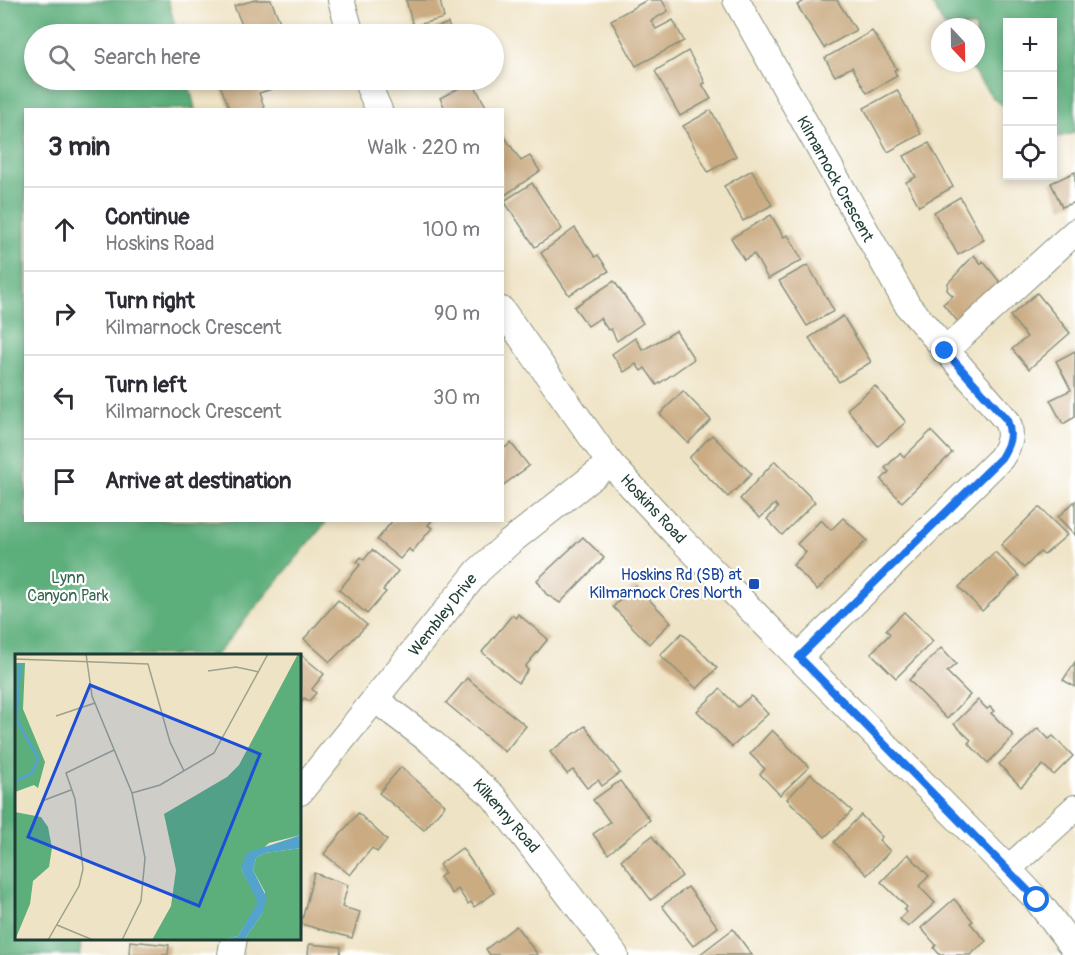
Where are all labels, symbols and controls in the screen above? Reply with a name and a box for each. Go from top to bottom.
north arrow [931,18,985,72]
map controls [1003,18,1057,180]
button: + [1003,18,1057,72]
search box [24,24,504,90]
icon: search [45,41,78,74]
text: Search here [93,43,200,71]
button: − [1003,72,1057,126]
street label: Kilmarnock Crescent [792,112,878,246]
button: locate [1003,126,1057,180]
text: 3 min [48,131,110,163]
text: Walk · 220 m [367,135,480,160]
text: Continue [105,203,189,231]
icon: ahead [48,213,81,246]
text: 100 m [423,217,480,242]
text: Hoskins Road [105,231,215,256]
text: Turn right [105,287,195,315]
icon: right [48,297,81,330]
text: 90 m [434,301,480,326]
text: Kilmarnock Crescent [105,315,282,340]
route end [931,337,957,363]
text: Turn left [105,371,187,399]
icon: left [48,381,81,414]
text: 30 m [433,385,480,410]
text: Kilmarnock Crescent [105,399,282,424]
icon: arrive [48,465,81,498]
text: Arrive at destination [105,467,291,495]
street label: Hoskins Road [616,470,690,548]
place label: Hoskins Rd (SB) at Kilmarnock Cres North [589,565,743,603]
park label: Lynn Canyon Park [27,568,109,606]
street label: Wembley Drive [404,570,482,660]
marker: Hoskins Rd (SB) at Kilmarnock Cres North [747,577,761,591]
inset map [15,654,302,940]
street label: Kilkenny Road [468,775,544,857]
route start [1023,886,1049,912]

